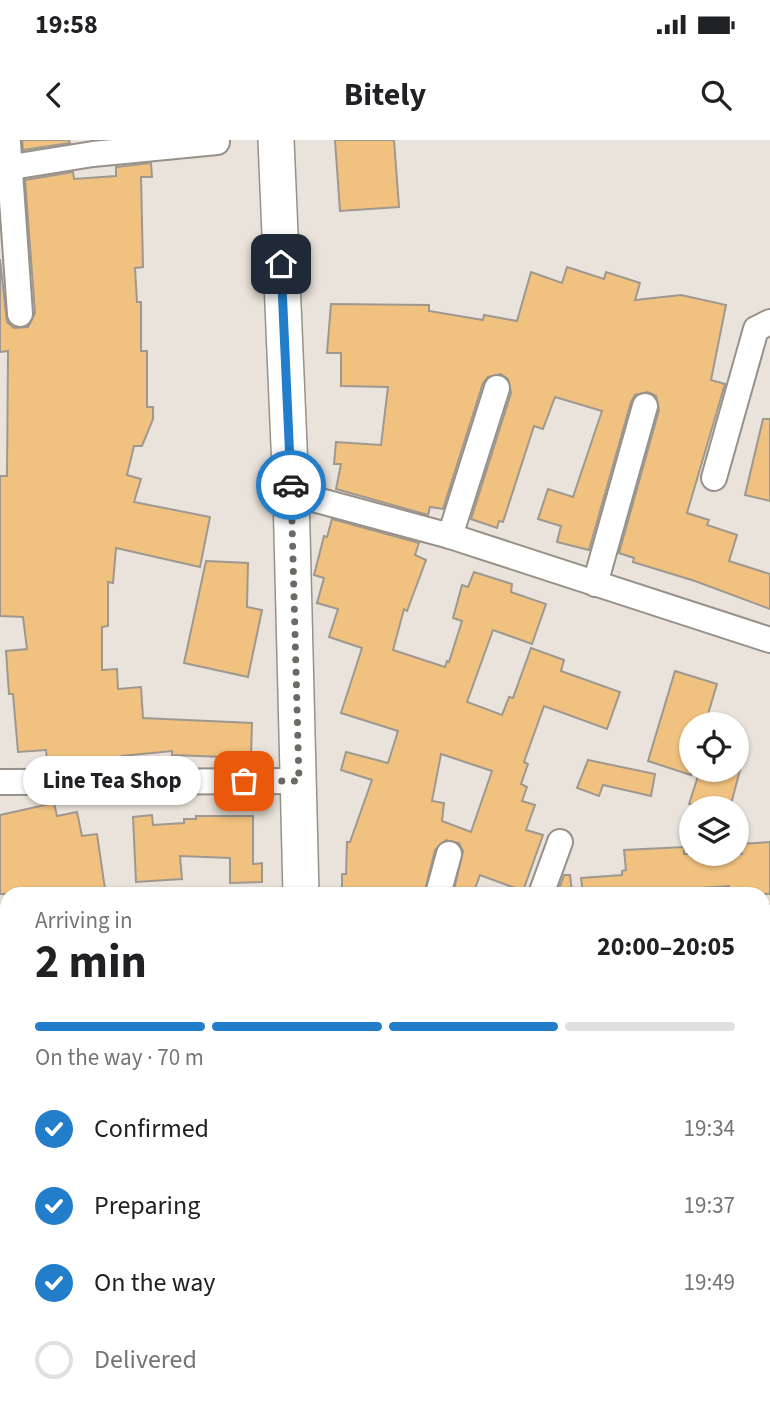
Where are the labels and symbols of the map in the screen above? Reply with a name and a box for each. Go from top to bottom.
pin [251,234,311,294]
courier [256,450,326,520]
pin [214,751,274,811]
callout: Line Tea Shop [23,756,202,806]

